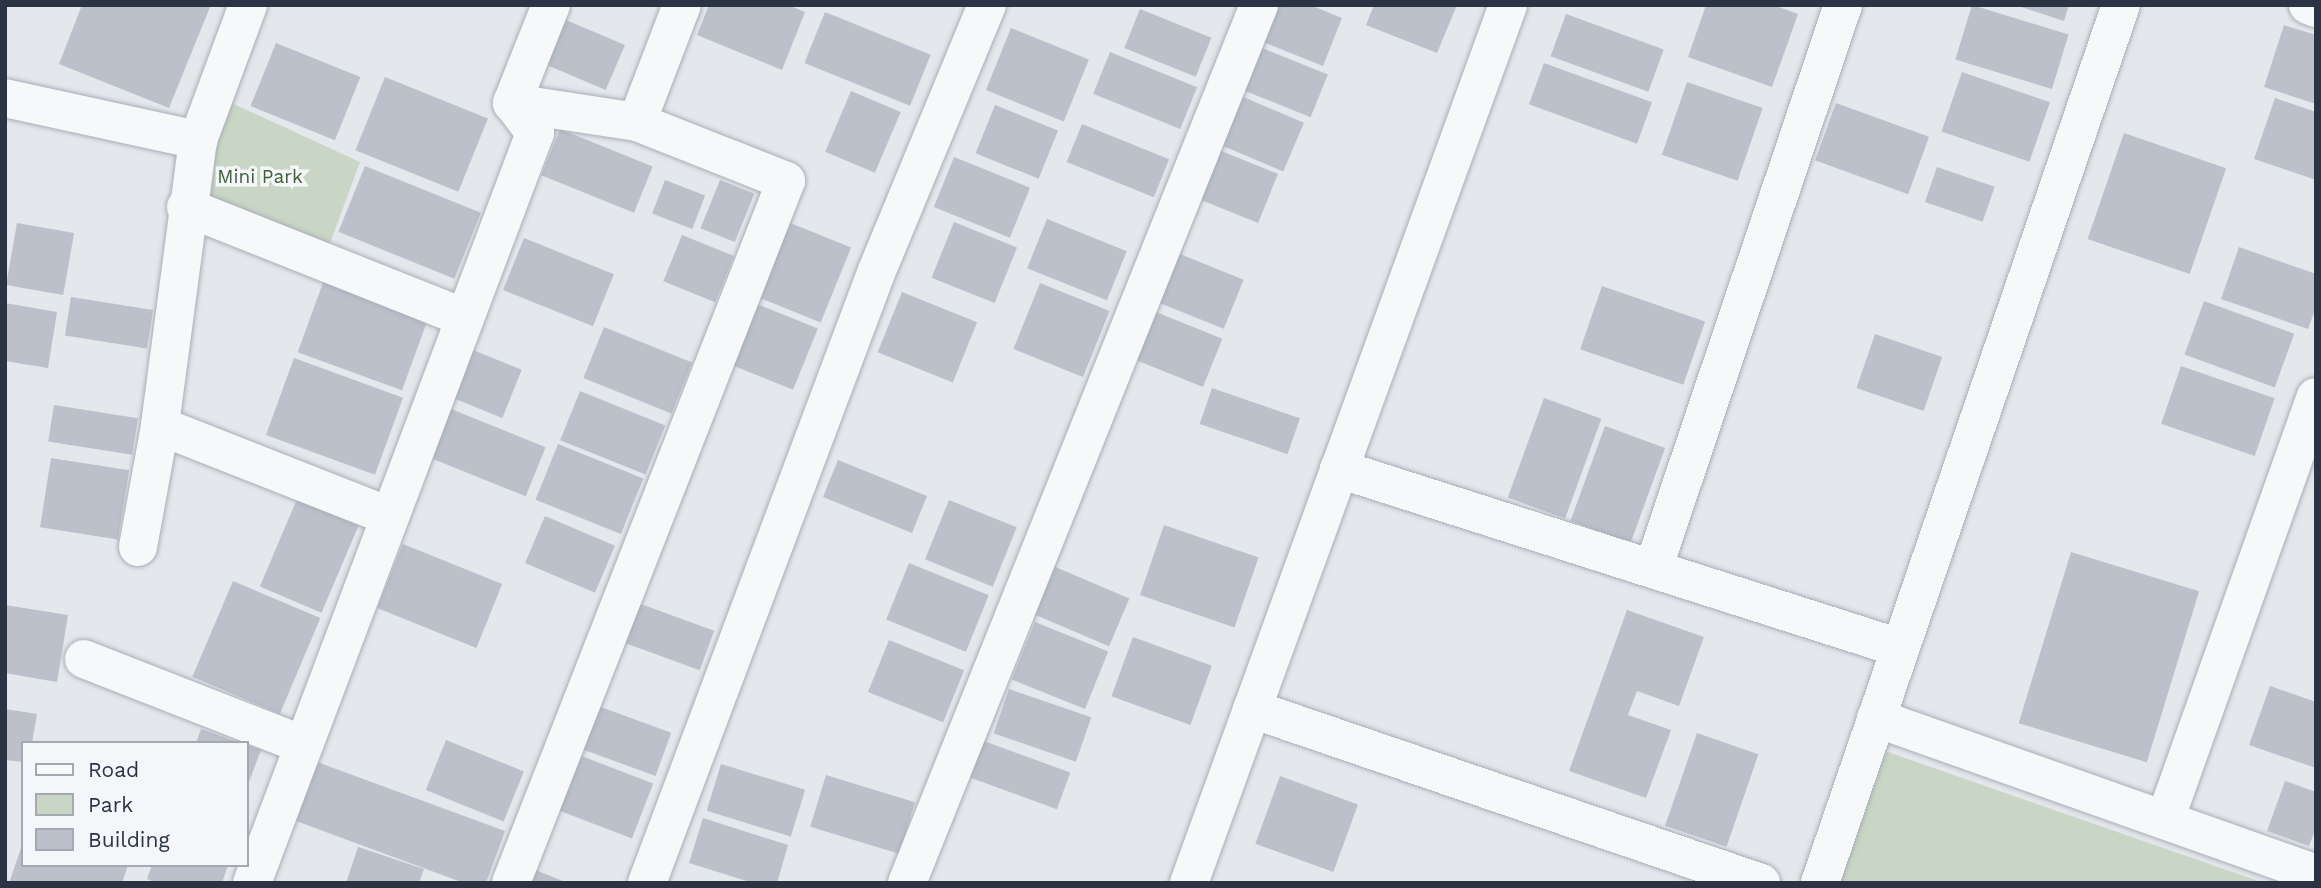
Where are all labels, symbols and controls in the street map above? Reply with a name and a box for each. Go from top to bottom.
park label: Mini Park [217,166,303,188]
legend [21,741,248,867]
text: Road [88,757,139,782]
text: Park [88,792,133,817]
text: Building [88,827,170,852]

